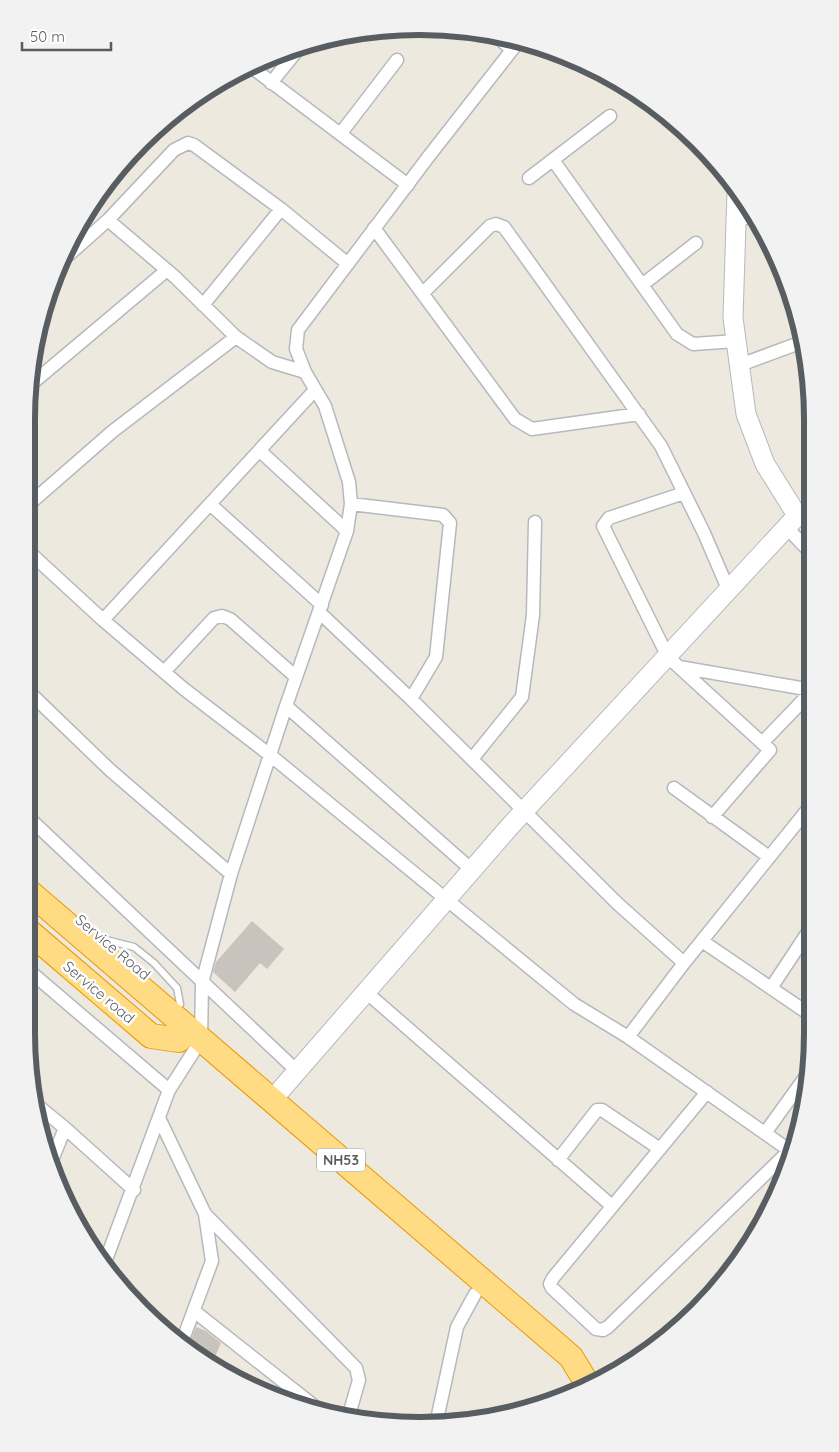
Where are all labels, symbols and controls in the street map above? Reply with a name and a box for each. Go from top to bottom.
scale bar [22,20,111,52]
text: 50 m [30,27,65,46]
street label: Service Road [72,910,154,984]
street label: Service road [59,957,139,1027]
road number: NH53 [317,1148,365,1172]

